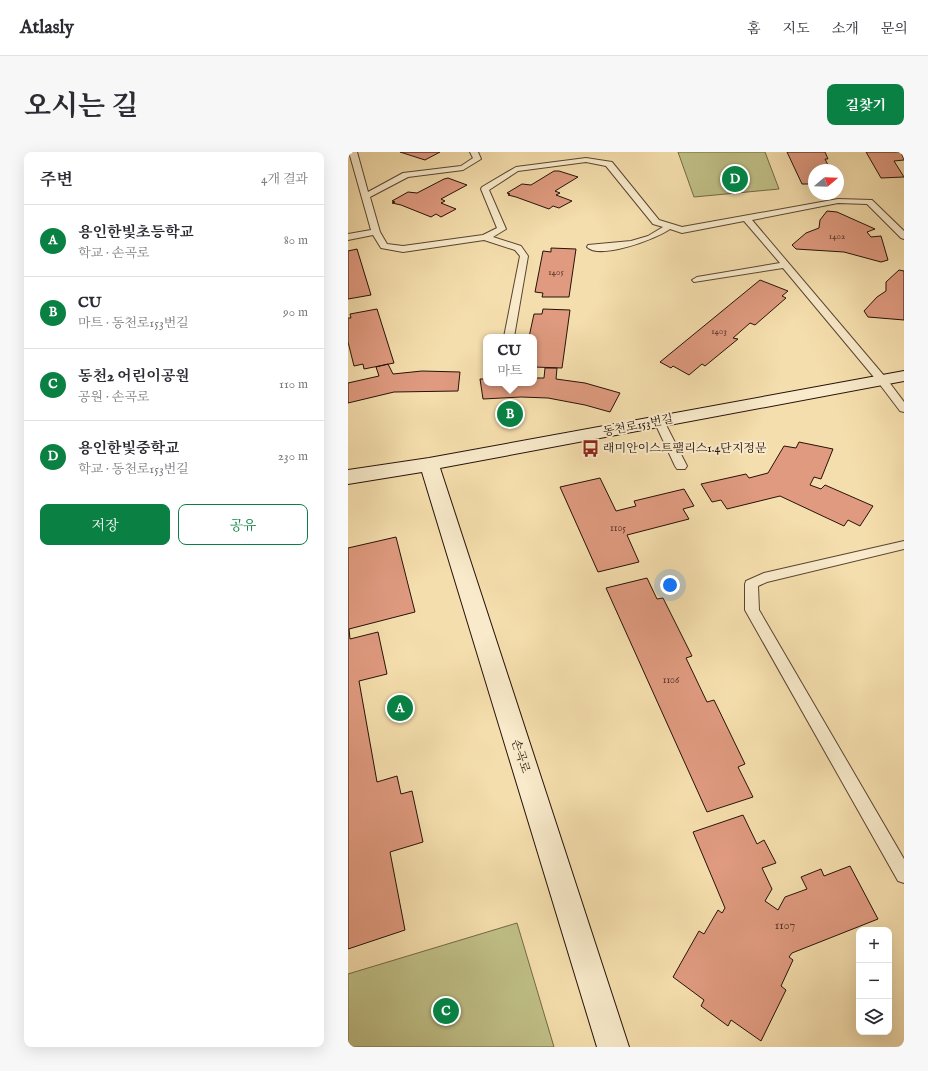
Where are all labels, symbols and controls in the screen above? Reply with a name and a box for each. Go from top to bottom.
text: Atlasly [20,16,74,40]
text: 홈 [747,20,761,38]
text: 지도 [783,20,810,38]
text: 소개 [832,20,859,38]
text: 문의 [881,20,908,38]
button: 길찾기 [827,84,904,125]
text: 오시는 길 [24,90,138,125]
pin: D [722,164,748,194]
north arrow [808,164,844,200]
text: 주변 [40,170,73,191]
text: 4개 결과 [261,171,308,188]
text: 용인한빛초등학교 [78,223,194,242]
house number: 1402 [829,231,845,242]
text: A [49,232,57,249]
text: 80 m [284,232,308,249]
text: 학교 · 손곡로 [78,245,149,262]
house number: 1405 [548,267,564,278]
text: CU [78,293,101,312]
text: B [49,304,57,321]
text: 90 m [283,304,308,321]
text: 마트 · 동천로153번길 [78,315,189,332]
house number: 1403 [711,326,727,337]
popup [483,334,537,386]
text: CU [497,341,521,360]
text: 마트 [497,363,523,380]
text: 동천2 어린이공원 [78,367,190,386]
text: C [48,376,58,393]
text: 110 m [279,376,308,393]
text: 공원 · 손곡로 [78,389,149,406]
pin: B [497,399,523,429]
street label: 동천로153번길 [602,411,675,440]
bus stop icon: 래미안이스트팰리스1.4단지정문 [580,438,600,458]
text: 용인한빛중학교 [78,439,179,458]
place label: 래미안이스트팰리스1.4단지정문 [603,441,767,456]
text: D [48,448,58,465]
text: 230 m [278,448,308,465]
text: 학교 · 동천로153번길 [78,461,189,478]
button: 저장 [40,504,170,545]
button: 공유 [178,504,308,545]
house number: 1105 [610,522,626,535]
your location [660,575,680,595]
house number: 1106 [663,674,680,687]
pin: A [387,693,413,723]
street label: 손곡로 [508,737,533,775]
house number: 1107 [775,918,795,933]
map controls [856,927,892,1035]
button: + [856,927,892,963]
button: − [856,963,892,999]
pin: C [433,996,459,1026]
button: layers [856,999,892,1035]

